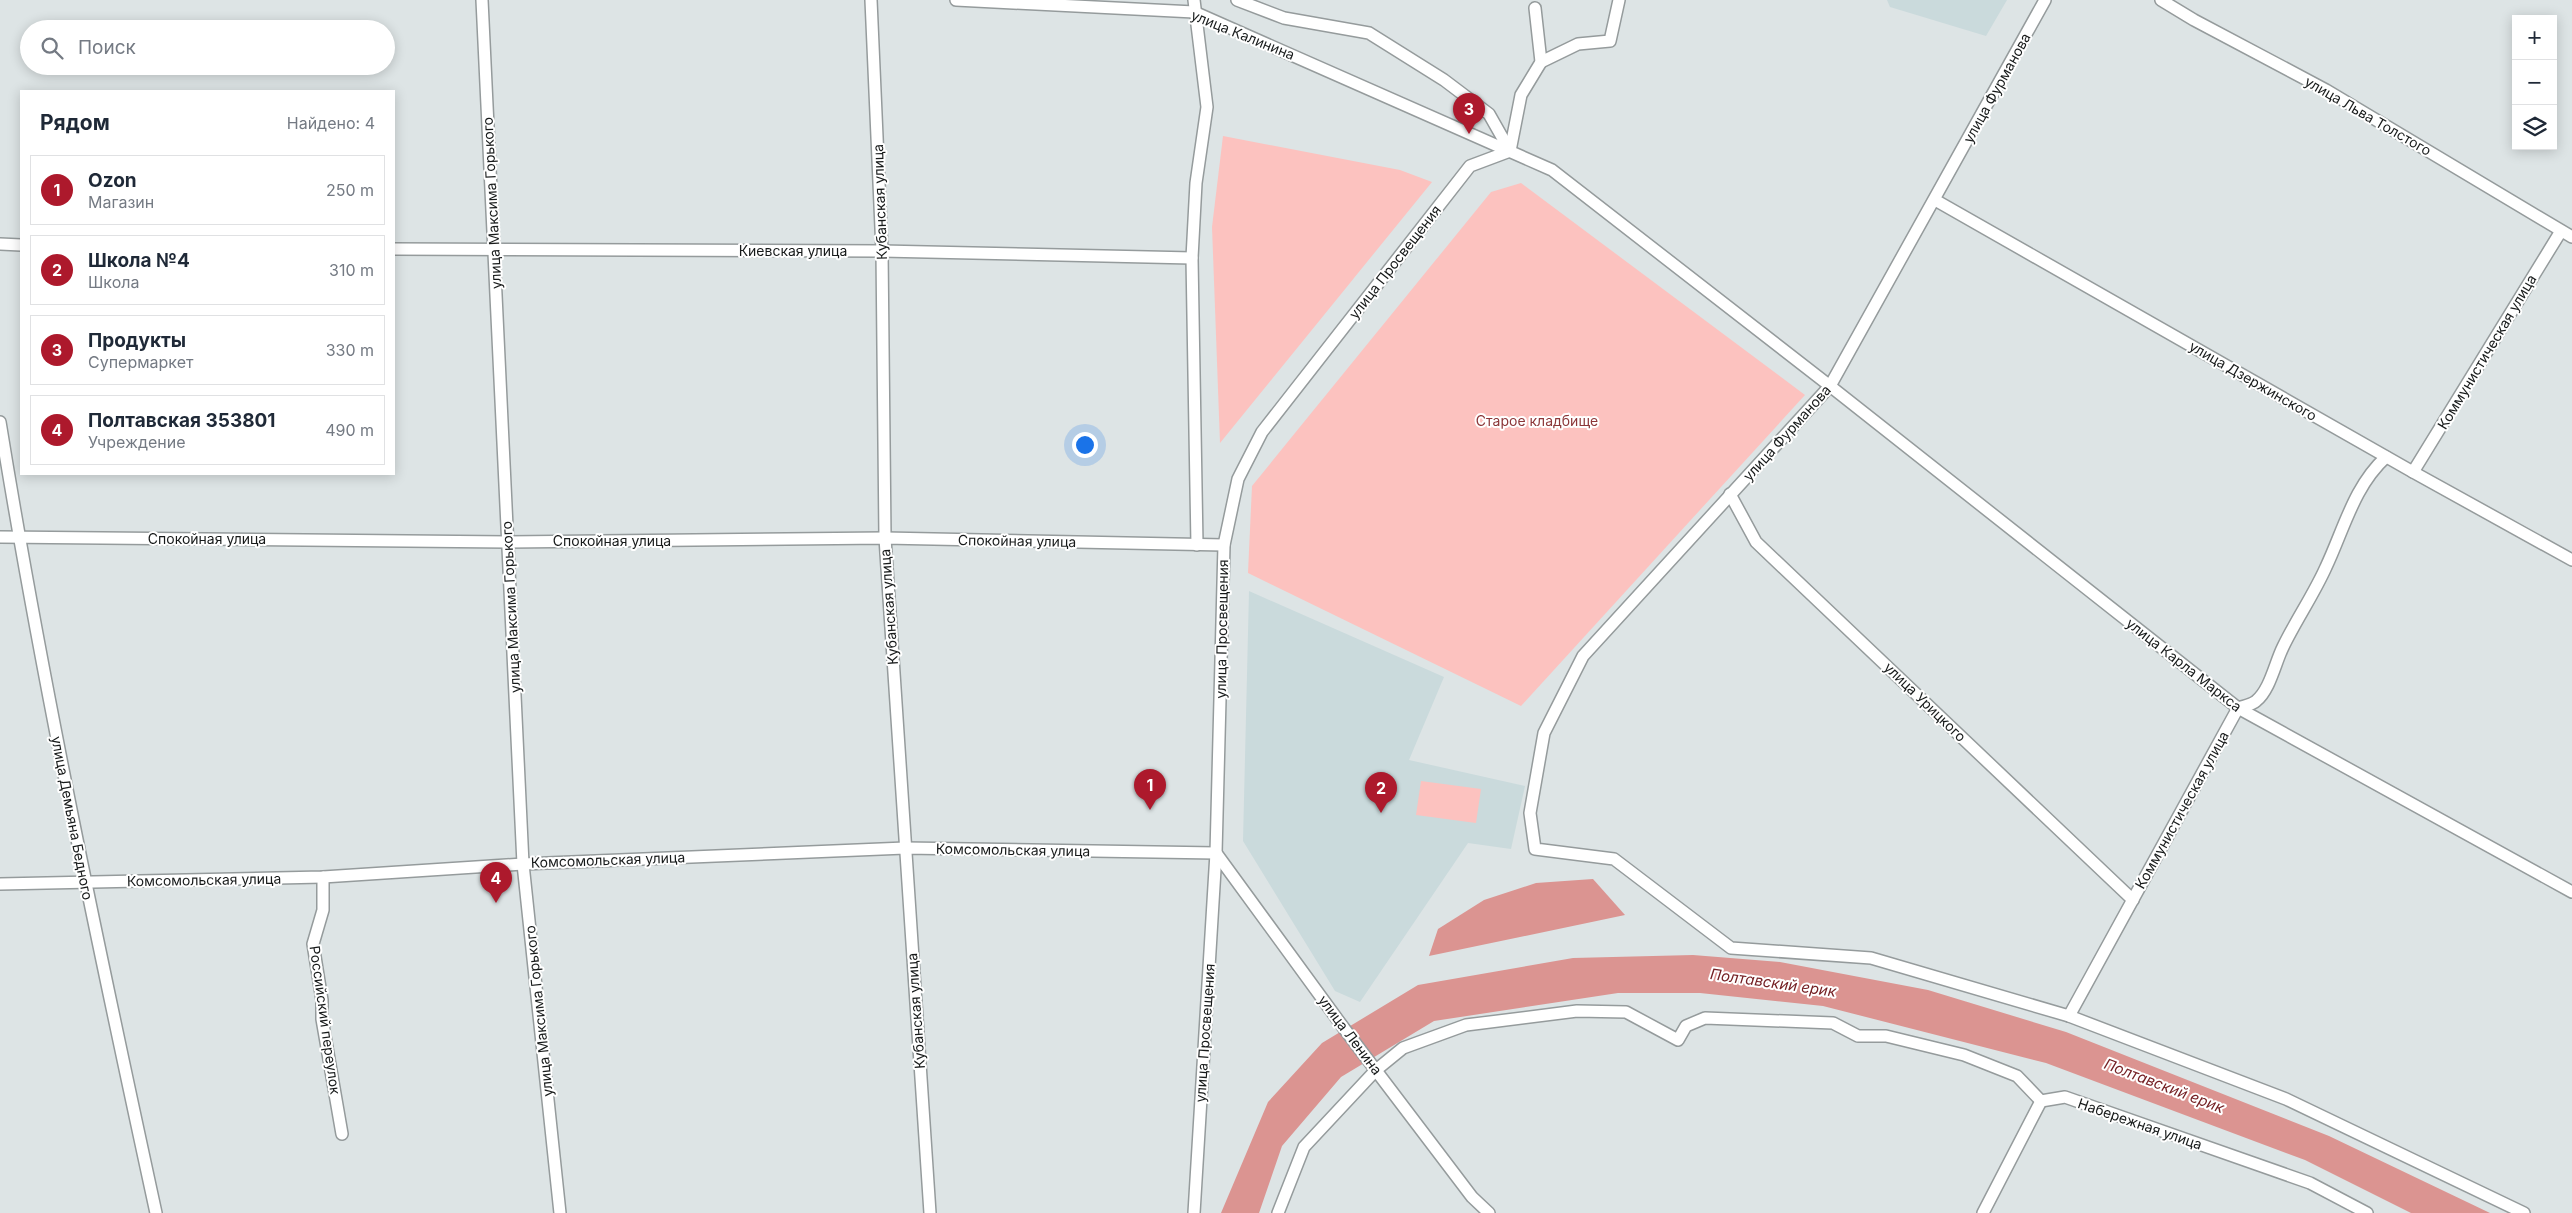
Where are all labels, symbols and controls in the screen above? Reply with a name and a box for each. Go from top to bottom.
street label: улица Калинина [1189,6,1297,63]
map controls [2512,15,2557,150]
button: + [2512,15,2557,60]
search box [20,20,395,75]
street label: улица Фурманова [1959,30,2034,146]
icon: search [38,34,66,62]
text: Поиск [78,36,136,59]
button: − [2512,60,2557,105]
street label: улица Льва Толстого [2302,72,2434,159]
pin: 3 [1453,93,1485,134]
button: layers [2512,105,2557,150]
text: Рядом [40,110,110,135]
text: Найдено: 4 [287,113,375,133]
street label: улица Максима Горького [479,117,504,289]
street label: Кубанская улица [869,144,890,260]
text: Ozon [88,169,137,192]
text: 1 [54,180,60,200]
text: 250 m [326,180,374,200]
text: Магазин [88,192,154,212]
street label: улица Просвещения [1345,202,1444,322]
street label: Киевская улица [739,242,847,259]
text: Школа №4 [88,249,190,272]
text: 2 [52,260,62,280]
text: 310 m [329,260,374,280]
street label: Коммунистическая улица [2434,271,2540,432]
text: Школа [88,272,139,292]
text: Продукты [88,329,186,352]
street label: улица Дзержинского [2186,337,2320,424]
text: 3 [52,340,62,360]
text: 330 m [326,340,374,360]
text: Супермаркет [88,352,193,372]
street label: улица Фурманова [1739,381,1834,484]
text: Полтавская 353801 [88,409,276,432]
park label: Старое кладбище [1476,412,1598,429]
text: 4 [52,420,62,440]
text: 490 m [325,420,374,440]
text: Учреждение [88,432,186,452]
your location [1072,432,1098,458]
street label: улица Максима Горького [498,521,523,693]
street label: Спокойная улица [148,530,266,547]
street label: Спокойная улица [958,531,1076,550]
street label: Спокойная улица [553,532,671,549]
street label: Кубанская улица [876,549,901,666]
street label: улица Просвещения [1212,559,1231,699]
street label: улица Карла Маркса [2123,614,2245,715]
street label: улица Урицкого [1881,658,1970,745]
street label: Коммунистическая улица [2131,728,2232,891]
street label: улица Демьяна Бедного [48,734,97,901]
pin: 1 [1134,769,1166,810]
pin: 2 [1365,772,1397,813]
street label: Комсомольская улица [936,840,1090,859]
street label: Комсомольская улица [531,848,685,871]
pin: 4 [480,862,512,903]
street label: Комсомольская улица [127,870,281,889]
street label: улица Максима Горького [521,925,556,1098]
street label: Российский переулок [307,944,344,1096]
street label: Кубанская улица [903,953,928,1070]
street label: улица Просвещения [1191,963,1218,1103]
water label: Полтавский ерик [1709,964,1838,1001]
street label: улица Ленина [1315,992,1386,1078]
water label: Полтавский ерик [2101,1054,2228,1117]
street label: Набережная улица [2076,1094,2204,1153]

